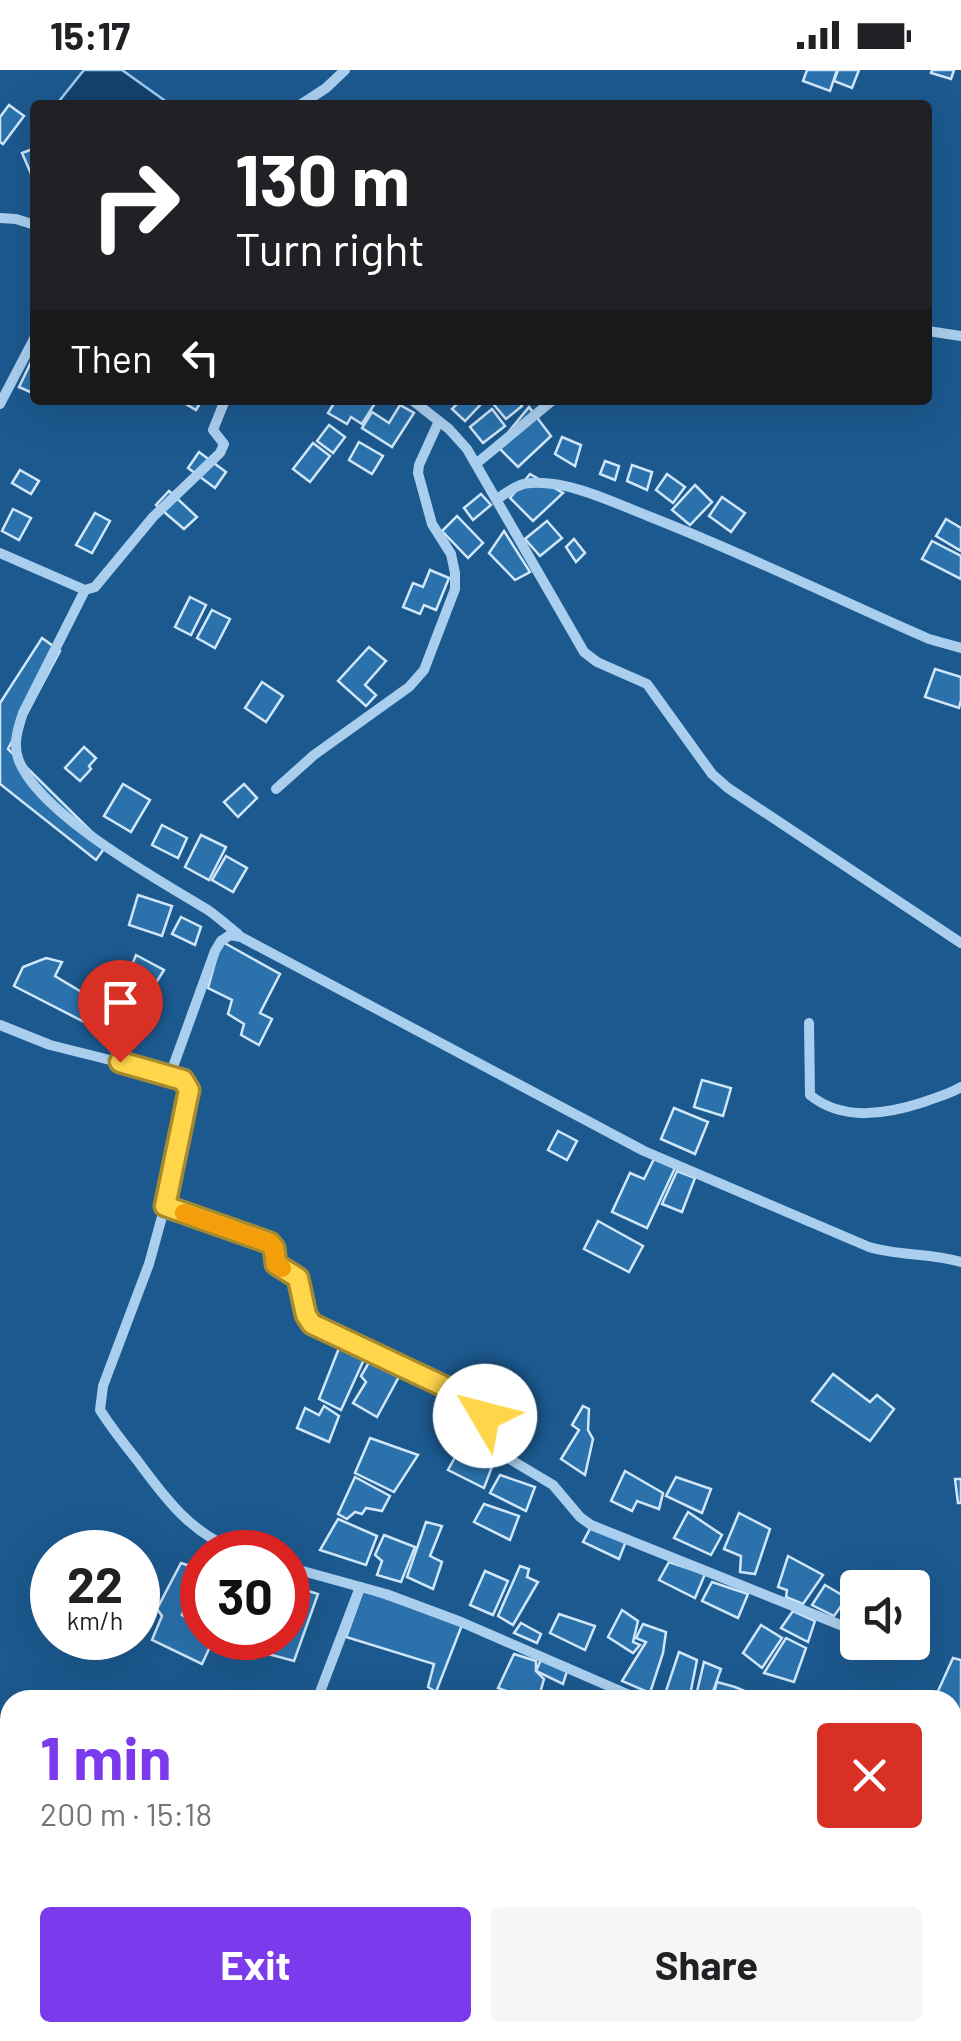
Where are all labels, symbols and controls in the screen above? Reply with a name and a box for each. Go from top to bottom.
text: 15:17 [50,12,130,58]
text: 130 m [235,136,410,220]
icon: right [70,140,200,270]
text: Turn right [235,221,425,275]
icon: left [173,330,228,385]
text: Then [70,335,153,381]
pin [78,960,163,1063]
icon: arrive [93,975,148,1030]
position arrow [433,1364,537,1468]
speed limit sign: 30 [180,1530,310,1660]
text: 22 [67,1553,123,1613]
map controls [840,1570,930,1660]
button: sound [840,1570,930,1660]
text: km/h [67,1605,123,1635]
text: 1 min [40,1720,171,1792]
button: close [817,1723,922,1828]
text: 200 m · 15:18 [40,1794,212,1832]
button: Exit [40,1907,471,2022]
button: Share [491,1907,922,2022]

